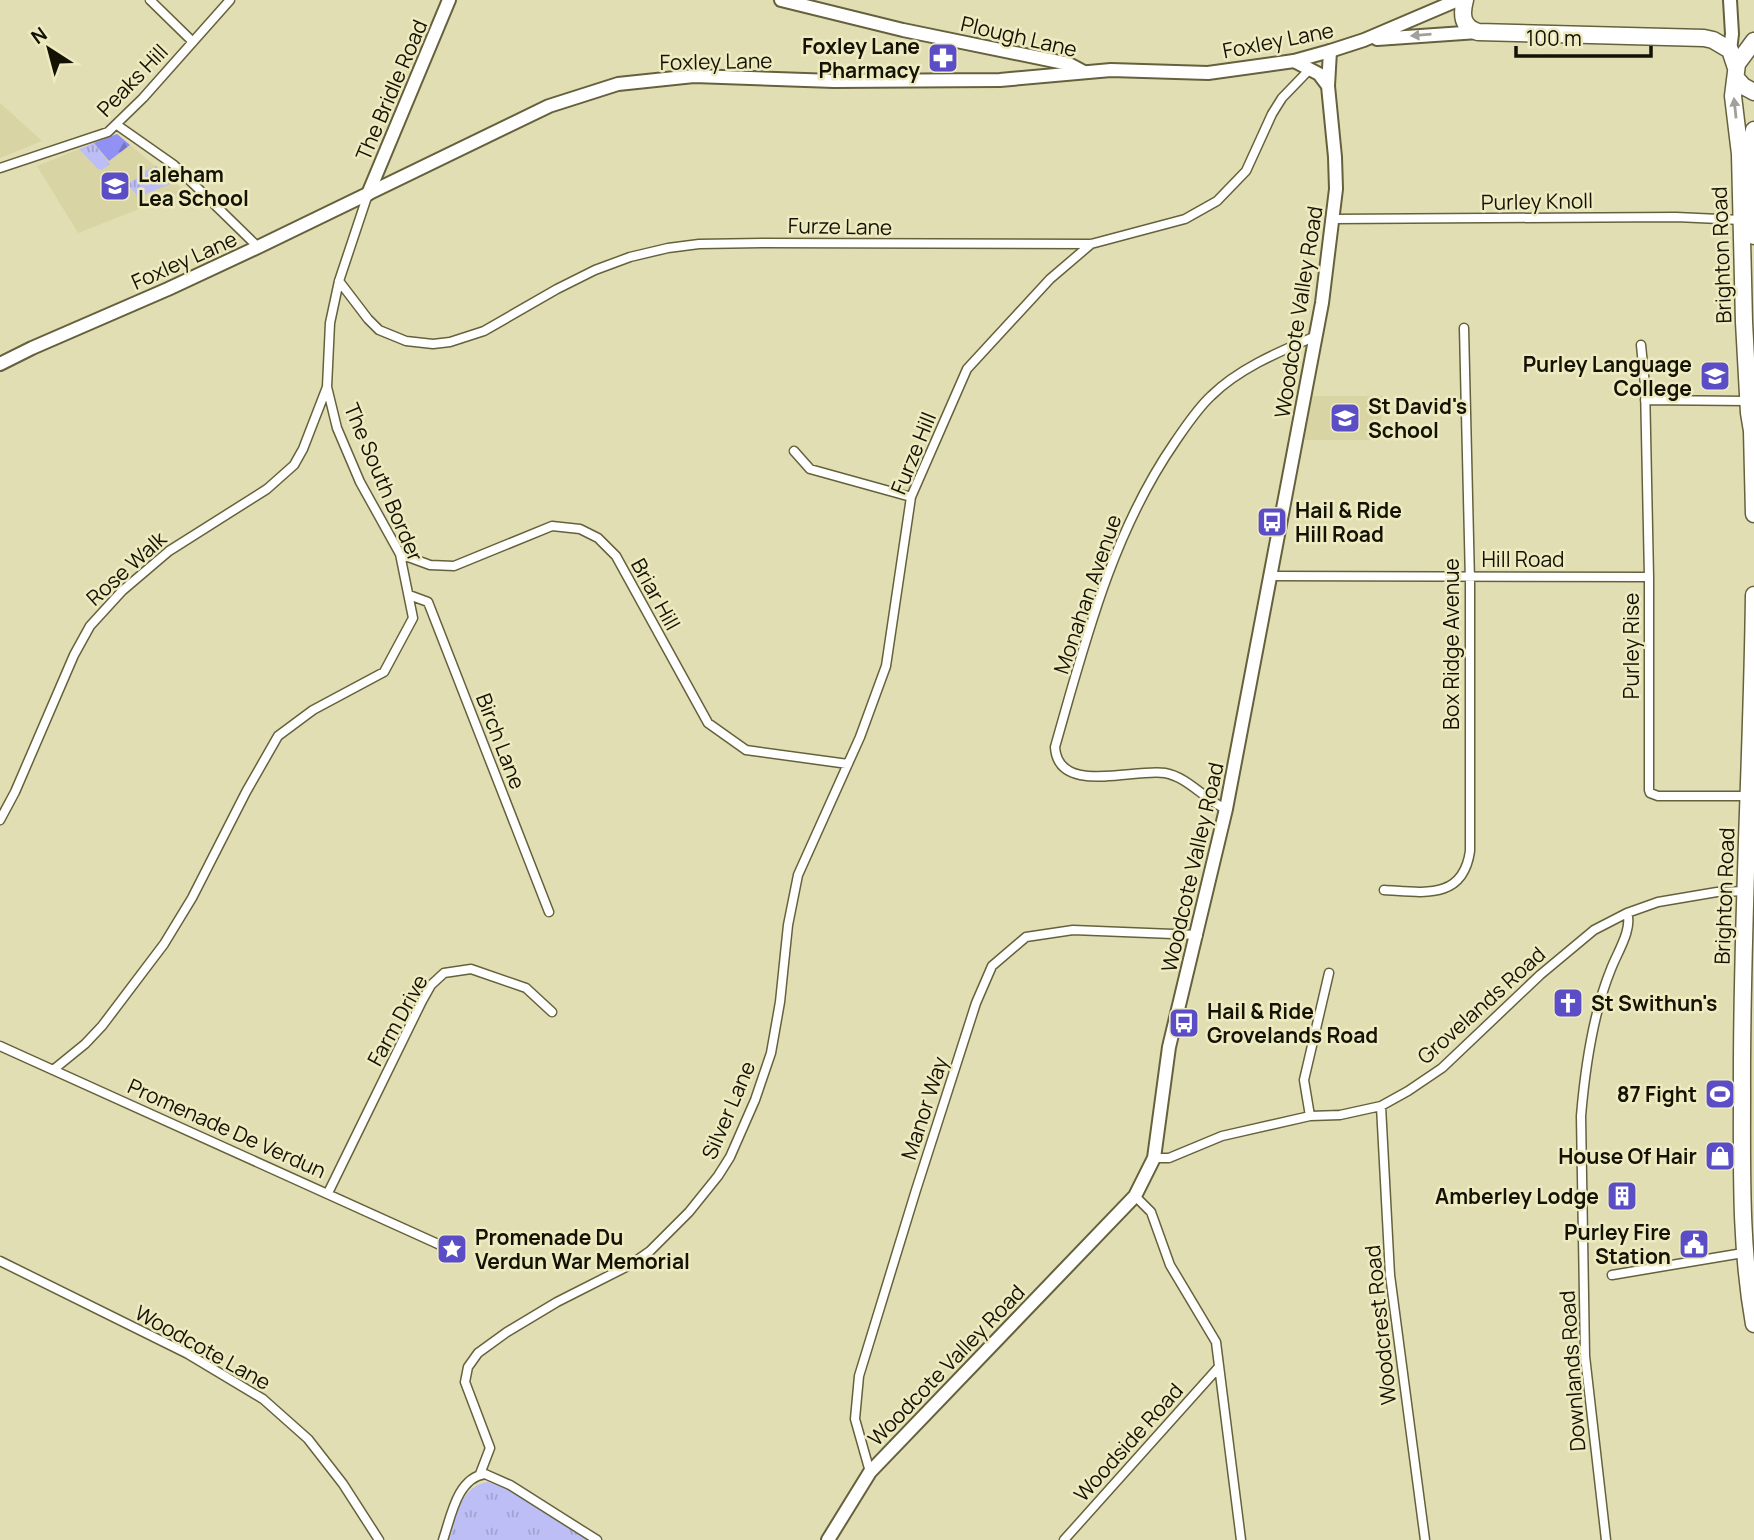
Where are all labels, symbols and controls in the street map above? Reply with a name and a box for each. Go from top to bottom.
street label: Plough Lane [958,9,1080,63]
north arrow [14,14,84,84]
scale bar [1516,14,1651,58]
street label: The Bridle Road [349,15,433,165]
street label: Foxley Lane [1220,15,1336,65]
text: N [26,21,52,50]
text: 100 m [1526,24,1582,52]
one-way arrow [1410,30,1432,41]
place label: Foxley Lane Pharmacy [802,32,920,84]
street label: Peaks Hill [90,38,174,122]
pharmacy icon: Foxley Lane Pharmacy [926,41,960,75]
street label: Foxley Lane [659,46,773,76]
one-way arrow [1729,97,1740,119]
place label: Laleham Lea School [138,160,249,212]
school or university icon: Laleham Lea School [98,169,132,203]
street label: Purley Knoll [1481,186,1593,216]
street label: Brighton Road [1705,186,1737,324]
street label: Woodcote Valley Road [1267,204,1329,420]
street label: Furze Lane [788,211,892,241]
street label: Foxley Lane [127,224,241,296]
place label: Purley Language College [1523,350,1692,402]
school or university icon: Purley Language College [1698,359,1732,393]
place label: St David's School [1368,392,1467,444]
street label: The South Border [338,399,430,566]
school or university icon: St David's School [1328,401,1362,435]
street label: Furze Hill [884,408,942,498]
place label: Hail & Ride Hill Road [1295,496,1402,548]
bus stop icon: Hail & Ride Hill Road [1255,505,1289,539]
street label: Monahan Avenue [1047,511,1127,677]
street label: Rose Walk [80,524,172,611]
street label: Hill Road [1481,545,1565,573]
street label: Briar Hill [625,553,687,635]
street label: Box Ridge Avenue [1437,558,1465,730]
street label: Purley Rise [1617,593,1645,699]
street label: Birch Lane [470,689,532,793]
street label: Woodcote Valley Road [1154,760,1230,974]
street label: Brighton Road [1708,827,1740,965]
street label: Grovelands Road [1411,940,1551,1070]
street label: Farm Drive [360,969,434,1071]
church icon: St Swithun's [1551,986,1585,1020]
place label: St Swithun's [1591,989,1717,1017]
place label: Hail & Ride Grovelands Road [1207,997,1378,1049]
bus stop icon: Hail & Ride Grovelands Road [1167,1006,1201,1040]
street label: Manor Way [894,1053,954,1163]
street label: Silver Lane [695,1057,761,1163]
street label: Promenade De Verdun [123,1072,331,1184]
sports icon: 87 Fight [1703,1077,1737,1111]
place label: 87 Fight [1617,1080,1697,1108]
shop icon: House Of Hair [1703,1139,1737,1173]
place label: House Of Hair [1558,1142,1697,1170]
building icon: Amberley Lodge [1605,1179,1639,1213]
place label: Amberley Lodge [1435,1182,1599,1210]
place label: Purley Fire Station [1564,1218,1671,1270]
place label: Promenade Du Verdun War Memorial [475,1223,690,1275]
public building icon: Purley Fire Station [1677,1227,1711,1261]
place icon: Promenade Du Verdun War Memorial [435,1232,469,1266]
street label: Woodcrest Road [1358,1244,1402,1406]
street label: Woodcote Valley Road [862,1278,1030,1452]
street label: Downlands Road [1552,1290,1592,1452]
street label: Woodcote Lane [130,1298,276,1396]
street label: Woodside Road [1067,1377,1189,1507]

